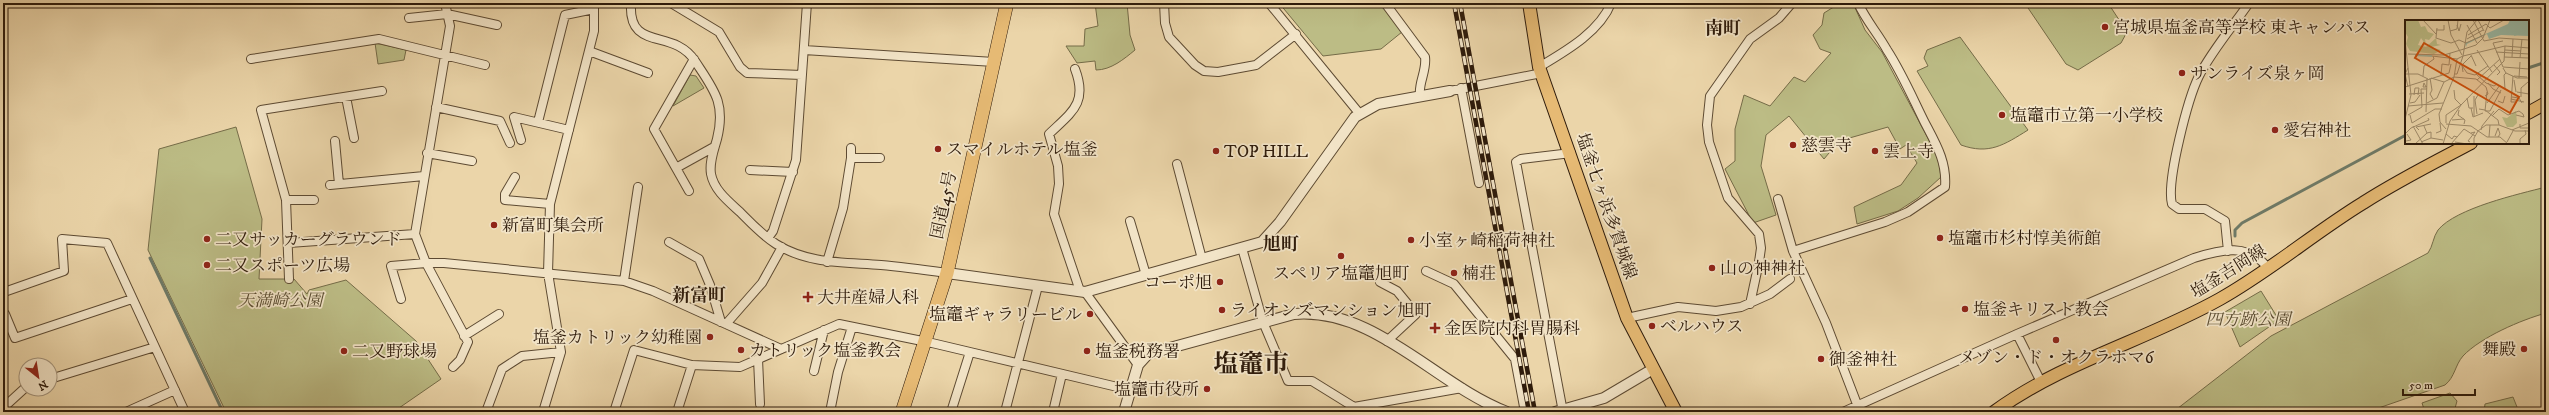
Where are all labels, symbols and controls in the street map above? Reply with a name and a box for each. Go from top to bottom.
place label: 宮城県塩釜高等学校 東キャンパス [2113,17,2370,39]
district label: 南町 [1705,18,1741,40]
inset map [2405,20,2529,144]
marker: 宮城県塩釜高等学校 東キャンパス [2100,22,2110,32]
place label: サンライズ泉ヶ岡 [2190,63,2324,85]
marker: サンライズ泉ヶ岡 [2177,68,2187,78]
place label: 塩竈市立第一小学校 [2010,105,2163,127]
marker: 塩竈市立第一小学校 [1997,110,2007,120]
place label: 愛宕神社 [2283,120,2351,142]
marker: 愛宕神社 [2270,125,2280,135]
street label: 塩釜七ヶ浜多賀城線 [1571,130,1641,282]
place label: 慈雲寺 [1801,135,1852,157]
place label: スマイルホテル塩釜 [946,139,1097,161]
marker: 慈雲寺 [1788,140,1798,150]
place label: TOP HILL [1224,141,1308,163]
place label: 雲上寺 [1883,141,1934,163]
marker: スマイルホテル塩釜 [933,144,943,154]
marker: TOP HILL [1211,146,1221,156]
marker: 雲上寺 [1870,146,1880,156]
street label: 国道45号 [926,169,962,241]
place label: 新富町集会所 [502,215,604,237]
marker: 新富町集会所 [489,220,499,230]
place label: 塩竈市杉村惇美術館 [1948,228,2101,250]
place label: 二又サッカーグラウンド [215,229,402,251]
place label: 小室ヶ崎稲荷神社 [1419,230,1555,252]
marker: 塩竈市杉村惇美術館 [1935,233,1945,243]
marker: 二又サッカーグラウンド [202,234,212,244]
district label: 旭町 [1263,234,1299,256]
marker: 小室ヶ崎稲荷神社 [1406,235,1416,245]
street label: 塩釜吉岡線 [2187,240,2270,304]
marker: スペリア塩竈旭町 [1336,251,1346,261]
place label: 二又スポーツ広場 [215,255,350,277]
place label: 山の神神社 [1720,258,1805,280]
marker: 二又スポーツ広場 [202,260,212,270]
place label: スペリア塩竈旭町 [1273,263,1409,285]
place label: 楠荘 [1462,263,1496,285]
marker: 山の神神社 [1707,263,1717,273]
marker: 楠荘 [1449,268,1459,278]
place label: コーポ旭 [1144,272,1212,294]
marker: コーポ旭 [1215,277,1225,287]
district label: 新富町 [672,285,726,307]
place label: 大井産婦人科 [817,287,919,309]
park label: 天満崎公園 [238,290,325,312]
marker: 大井産婦人科 [802,291,814,303]
place label: 塩釜キリスト教会 [1973,299,2109,321]
place label: ライオンズマンション旭町 [1230,300,1431,322]
place label: 塩竈ギャラリービル [929,304,1082,326]
marker: 塩釜キリスト教会 [1960,304,1970,314]
marker: ライオンズマンション旭町 [1217,305,1227,315]
marker: 塩竈ギャラリービル [1085,309,1095,319]
park label: 四方跡公園 [2206,309,2293,331]
place label: ベルハウス [1660,316,1743,338]
place label: 金医院内科胃腸科 [1444,318,1580,340]
marker: ベルハウス [1647,321,1657,331]
marker: 金医院内科胃腸科 [1429,322,1441,334]
place label: 塩釜カトリック幼稚園 [533,327,702,349]
marker: 塩釜カトリック幼稚園 [705,332,715,342]
marker: メゾン・ド・オクラホマ6 [2051,335,2061,345]
place label: 舞殿 [2482,339,2516,361]
place label: カトリック塩釜教会 [749,340,901,362]
place label: 二又野球場 [352,341,437,363]
place label: 塩釜税務署 [1095,341,1180,363]
marker: 舞殿 [2519,344,2529,354]
marker: カトリック塩釜教会 [736,345,746,355]
marker: 二又野球場 [339,346,349,356]
marker: 塩釜税務署 [1082,346,1092,356]
place label: メゾン・ド・オクラホマ6 [1959,347,2155,369]
district label: 塩竈市 [1213,349,1289,380]
place label: 御釜神社 [1829,349,1897,371]
marker: 御釜神社 [1816,354,1826,364]
north arrow [18,357,58,397]
scale bar [2403,371,2475,397]
text: N [35,376,50,393]
text: 50 m [2409,378,2433,393]
place label: 塩竈市役所 [1114,379,1199,401]
marker: 塩竈市役所 [1202,384,1212,394]

